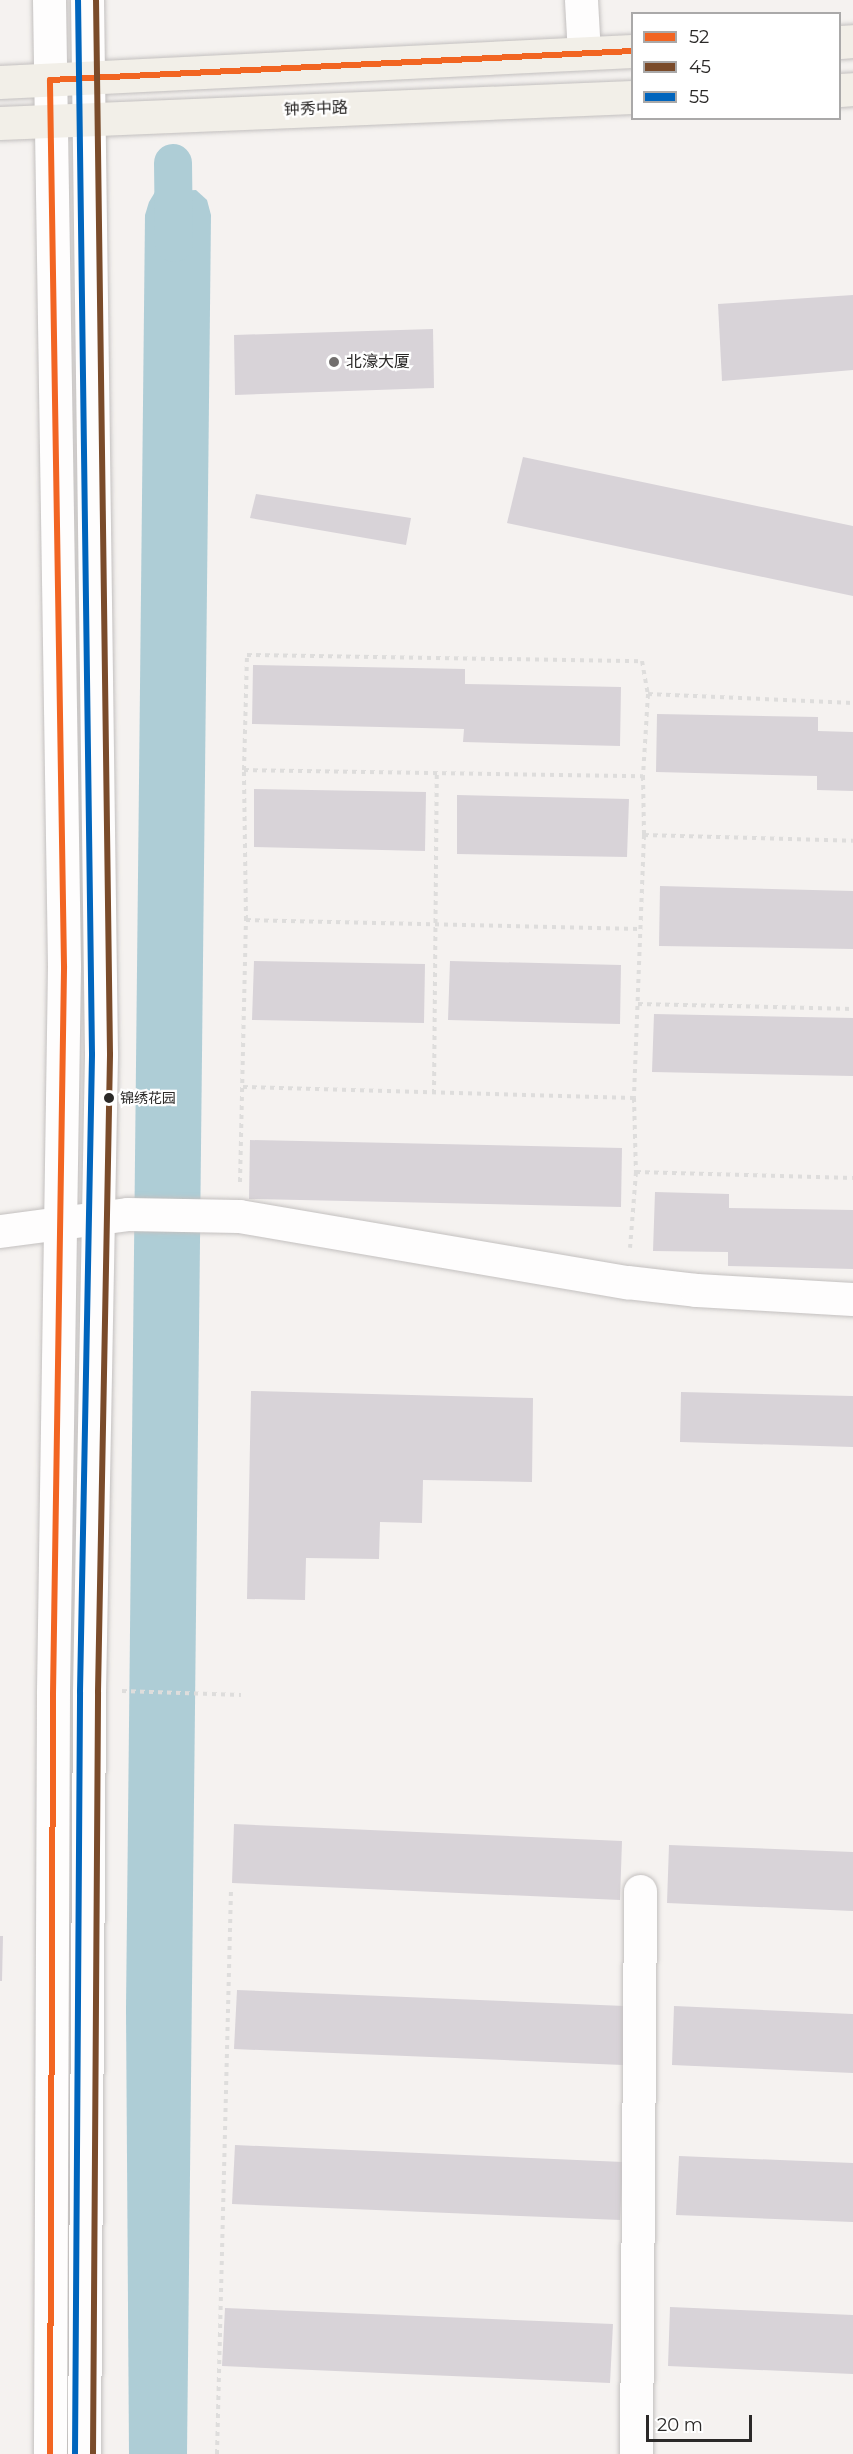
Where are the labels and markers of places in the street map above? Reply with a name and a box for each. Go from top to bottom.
place label: 北濠大厦 [346,352,410,372]
marker: 北濠大厦 [327,355,341,369]
place label: 锦绣花园 [120,1090,176,1106]
marker: 锦绣花园 [103,1092,115,1104]

